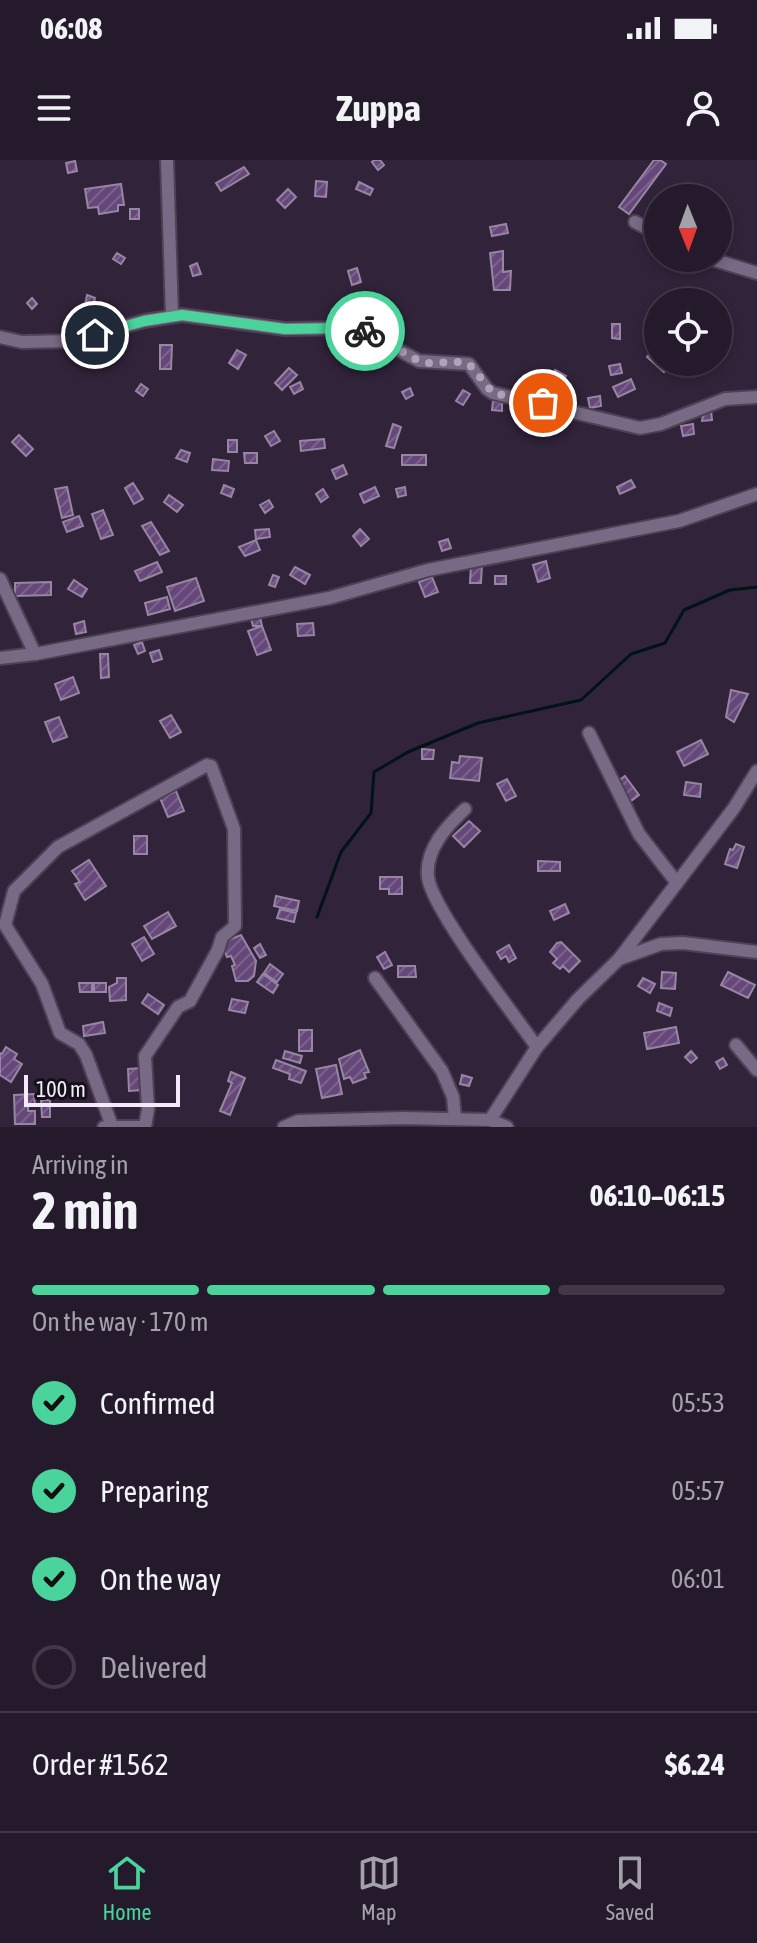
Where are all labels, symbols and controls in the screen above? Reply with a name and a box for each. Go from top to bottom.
text: 06:08 [40,11,102,45]
icon: menu [32,86,76,130]
icon: person [681,86,725,130]
text: Zuppa [336,87,421,129]
north arrow [644,184,732,272]
map controls [644,184,732,376]
button: locate [644,288,732,376]
courier [325,291,405,371]
pin [61,301,129,369]
icon: bike [343,309,387,353]
icon: home [73,313,117,357]
pin [509,369,577,437]
icon: bag [521,381,565,425]
scale bar [24,1071,180,1107]
text: 100 m [36,1076,86,1102]
text: Arriving in [32,1150,129,1180]
text: 06:10–06:15 [590,1178,725,1212]
text: 2 min [32,1180,138,1240]
text: On the way · 170 m [32,1307,209,1337]
icon: check [32,1381,76,1425]
text: Confirmed [100,1386,215,1420]
text: 05:53 [671,1388,725,1418]
icon: check [32,1469,76,1513]
text: Preparing [100,1474,209,1508]
text: 05:57 [671,1476,725,1506]
icon: check [32,1557,76,1601]
text: On the way [100,1562,221,1596]
text: 06:01 [671,1564,725,1594]
text: Delivered [100,1650,208,1684]
text: Order #1562 [32,1747,169,1781]
text: $6.24 [665,1747,725,1781]
tab: Home [103,1851,152,1925]
tab: Map [357,1851,401,1925]
tab: Saved [606,1851,654,1925]

